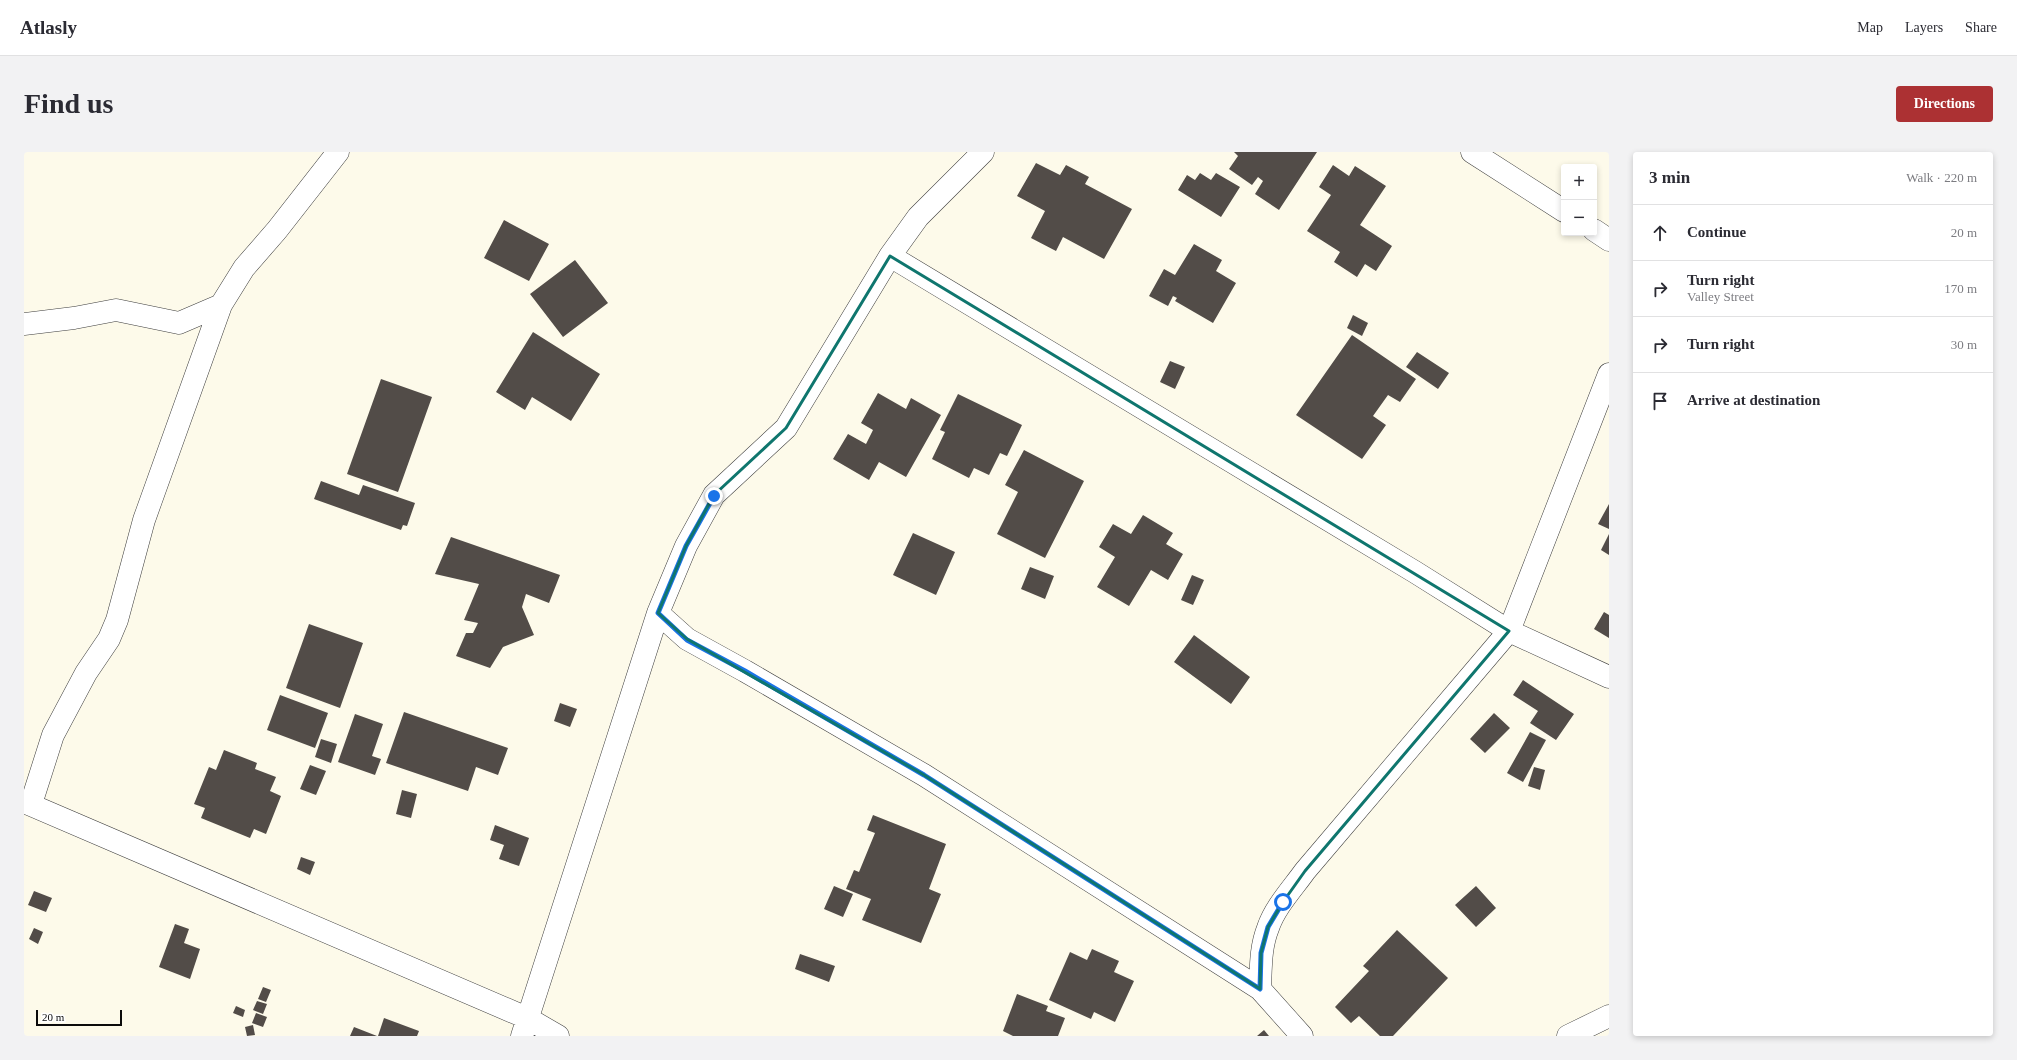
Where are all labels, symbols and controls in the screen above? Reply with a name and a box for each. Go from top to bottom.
text: Atlasly [20,17,77,38]
text: Map [1857,20,1883,35]
text: Layers [1905,20,1943,35]
text: Share [1965,20,1997,35]
button: Directions [1896,86,1993,122]
text: Find us [24,88,114,119]
map controls [1561,164,1597,236]
button: + [1561,164,1597,200]
text: 3 min [1649,168,1690,187]
text: Walk · 220 m [1906,170,1977,185]
button: − [1561,200,1597,236]
icon: ahead [1649,222,1671,244]
text: Continue [1687,224,1746,240]
text: 20 m [1951,225,1977,240]
text: Turn right [1687,272,1754,288]
icon: right [1649,278,1671,300]
text: 170 m [1944,281,1977,296]
text: Valley Street [1687,289,1754,304]
icon: right [1649,334,1671,356]
text: Turn right [1687,336,1754,352]
text: 30 m [1951,337,1977,352]
icon: arrive [1649,390,1671,412]
text: Arrive at destination [1687,392,1820,408]
route end [705,487,723,505]
route start [1274,893,1292,911]
scale bar [36,1008,122,1027]
text: 20 m [42,1011,64,1023]

